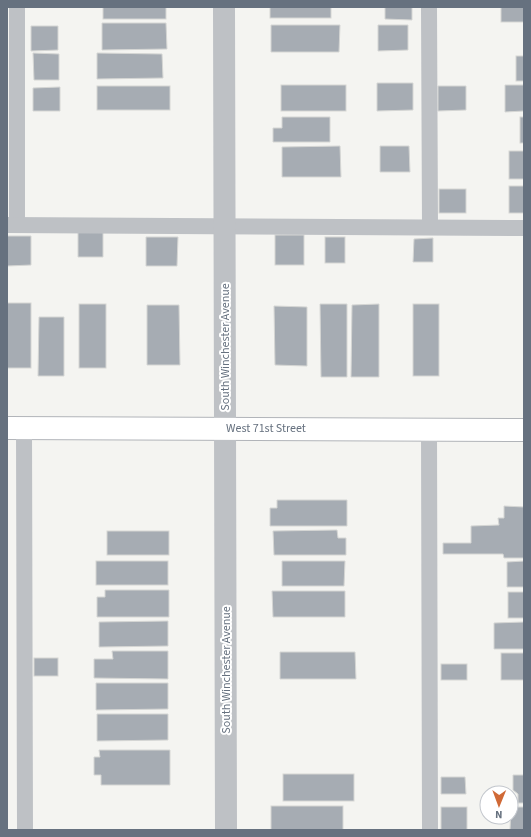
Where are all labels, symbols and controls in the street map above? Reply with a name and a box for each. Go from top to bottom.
street label: South Winchester Avenue [217,283,234,411]
street label: West 71st Street [226,420,306,437]
street label: South Winchester Avenue [218,606,235,734]
north arrow [479,785,519,825]
text: N [495,807,503,822]

